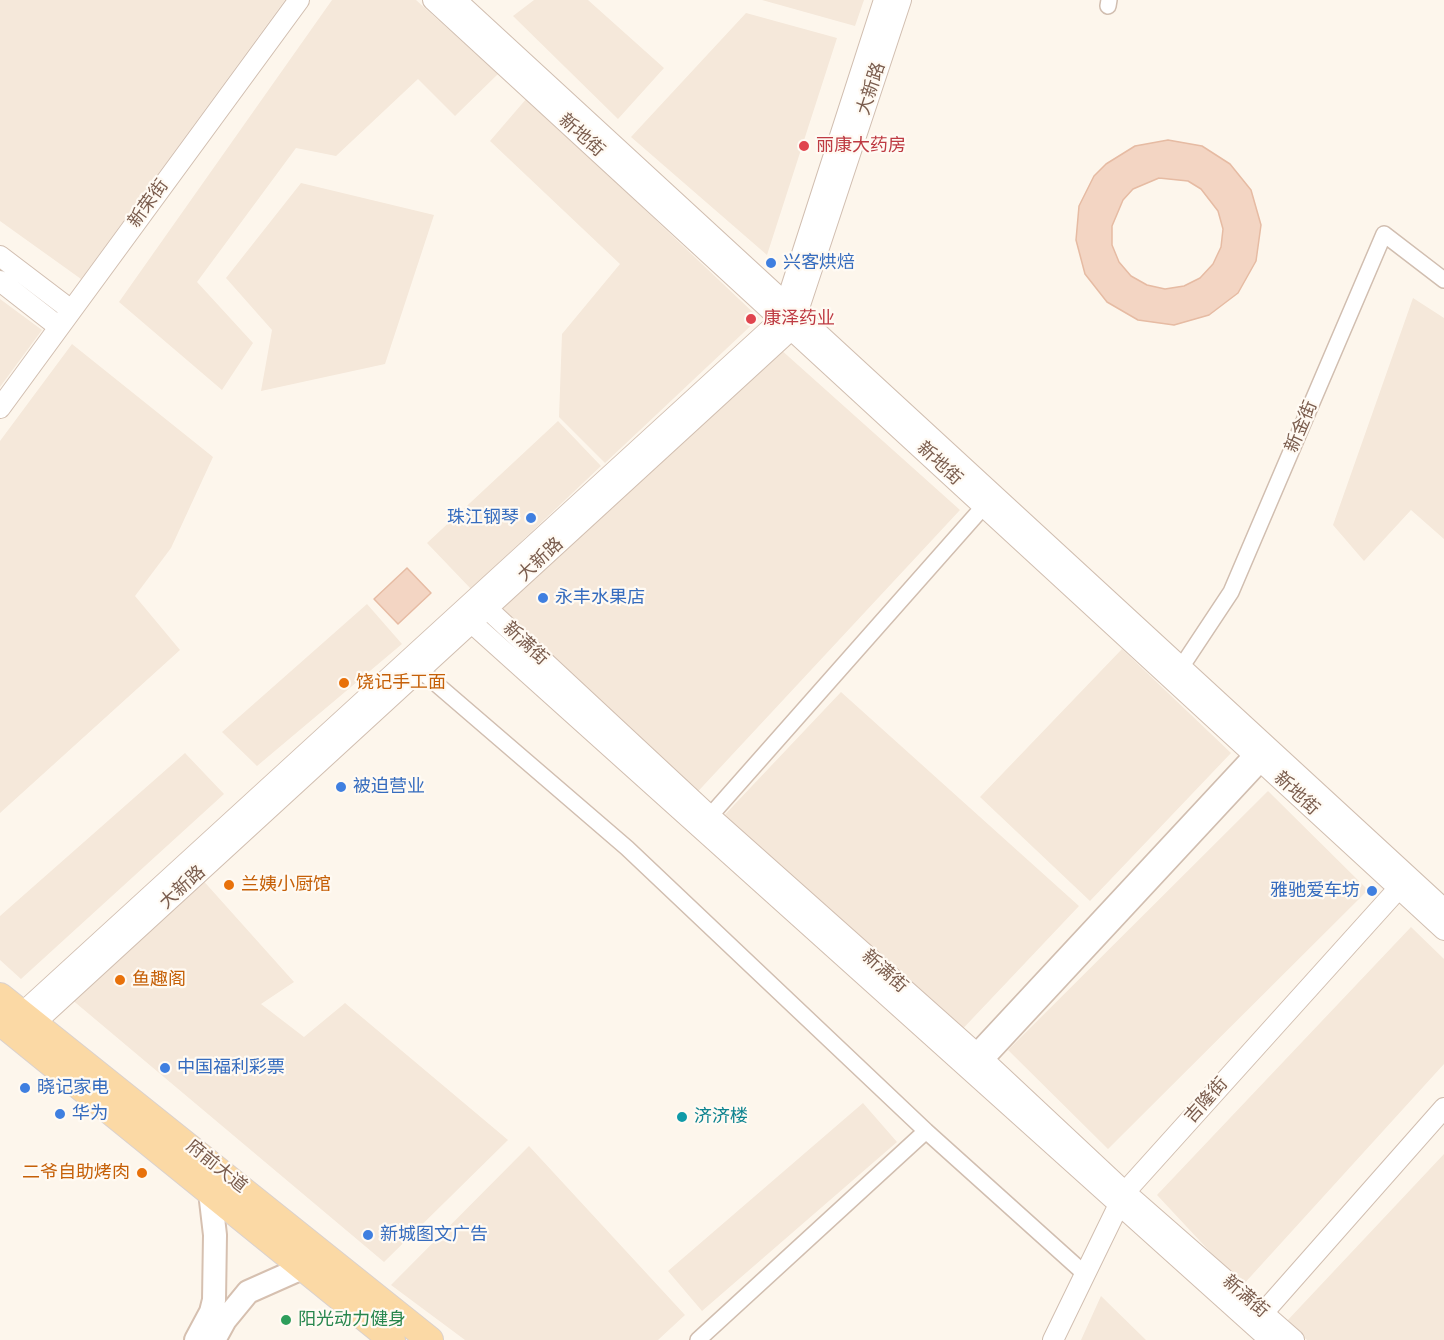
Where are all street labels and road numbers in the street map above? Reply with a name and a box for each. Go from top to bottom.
street label: 大新路 [853,60,891,118]
street label: 新地街 [554,110,608,162]
street label: 新荣街 [124,176,174,232]
street label: 新金街 [1282,398,1322,456]
street label: 新地街 [912,438,966,490]
street label: 大新路 [514,534,568,586]
street label: 新满街 [498,618,552,670]
street label: 新地街 [1269,768,1323,820]
street label: 大新路 [156,862,210,914]
street label: 新满街 [857,946,911,998]
street label: 吉隆街 [1181,1074,1233,1128]
street label: 府前大道 [181,1136,251,1198]
street label: 新满街 [1218,1271,1272,1323]

